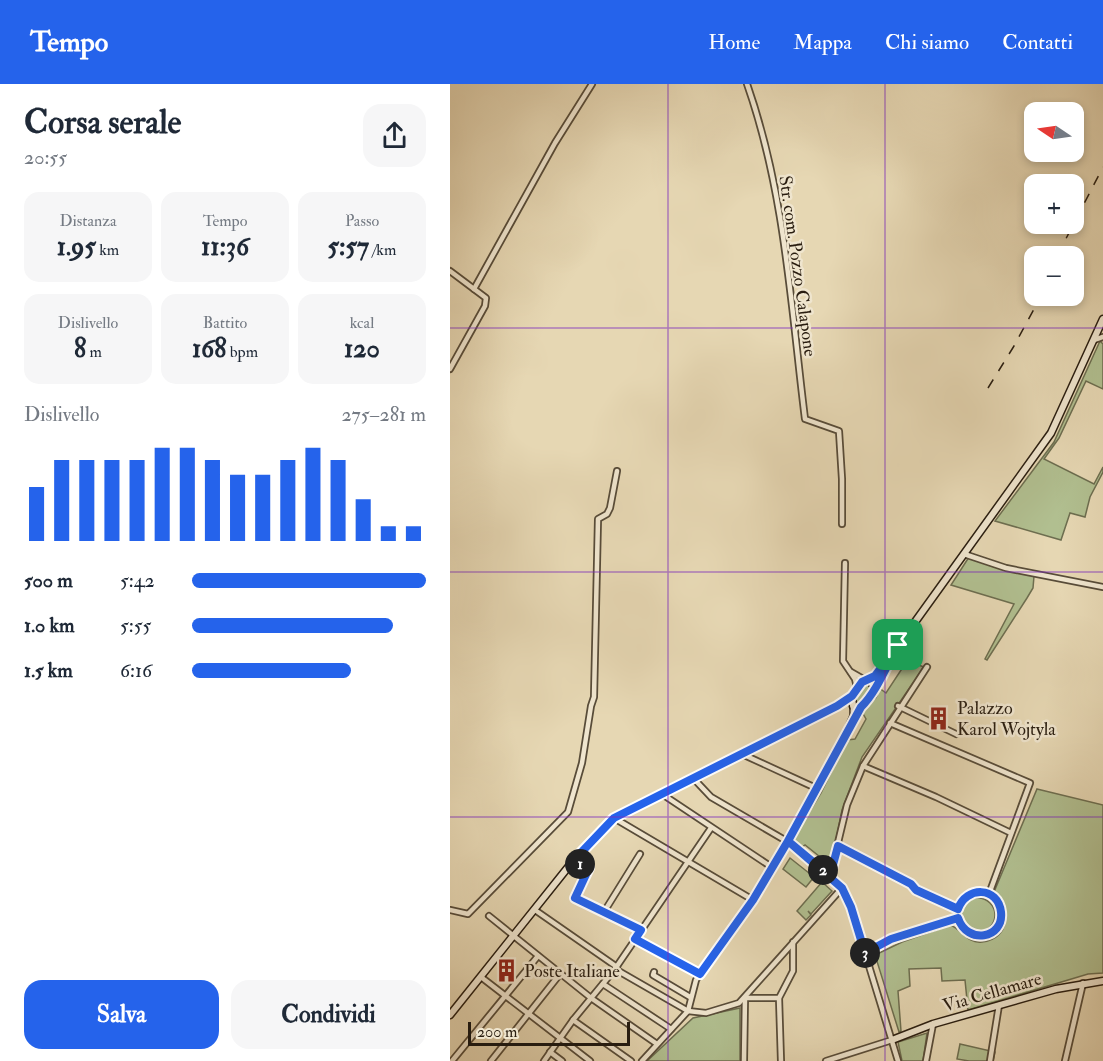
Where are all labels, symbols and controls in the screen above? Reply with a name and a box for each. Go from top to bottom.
text: Tempo [30,25,108,60]
text: Home [708,29,760,56]
text: Mappa [793,29,852,56]
text: Chi siamo [885,29,969,56]
text: Contatti [1002,29,1073,56]
text: Corsa serale [24,102,181,143]
north arrow [1024,102,1084,162]
map controls [1024,102,1084,306]
button: share [363,104,426,167]
text: 20:55 [24,145,67,170]
street label: Str. com. Pozzo Calapone [773,174,822,358]
button: + [1024,174,1084,234]
text: Distanza [59,211,117,231]
text: Tempo [203,211,247,231]
text: Passo [345,211,379,231]
text: 1.95 [57,231,96,263]
text: 11:36 [201,231,249,263]
text: 5:57 [328,231,369,263]
text: km [96,240,119,260]
text: /km [369,240,396,260]
button: − [1024,246,1084,306]
text: Dislivello [58,313,118,333]
text: Battito [203,313,247,333]
text: kcal [350,313,374,333]
text: 8 [74,333,86,365]
text: 168 [192,333,226,365]
text: 120 [344,333,380,365]
text: m [86,342,102,362]
text: bpm [226,342,258,362]
text: Dislivello [24,402,99,427]
text: 275–281 m [341,402,426,427]
text: 500 m [24,568,73,593]
text: 5:42 [120,568,155,593]
text: 1.0 km [24,613,75,638]
text: 5:55 [120,613,151,638]
pin [872,619,923,670]
icon: arrive [881,628,914,661]
text: 1.5 km [24,658,73,683]
text: 6:16 [120,658,152,683]
place label: Palazzo Karol Wojtyla [957,697,1056,741]
building icon: Palazzo Karol Wojtyla [926,705,952,731]
pin: 1 [565,849,595,879]
text: 1 [577,854,583,874]
pin: 2 [808,855,838,885]
text: 2 [819,860,827,880]
pin: 3 [850,938,880,968]
text: 3 [862,943,868,963]
building icon: Poste Italiane [493,958,519,984]
place label: Poste Italiane [524,960,620,983]
street label: Via Cellamare [940,967,1045,1018]
button: Salva [24,980,219,1049]
button: Condividi [231,980,426,1049]
scale bar [468,1019,630,1046]
text: 200 m [477,1022,517,1042]

